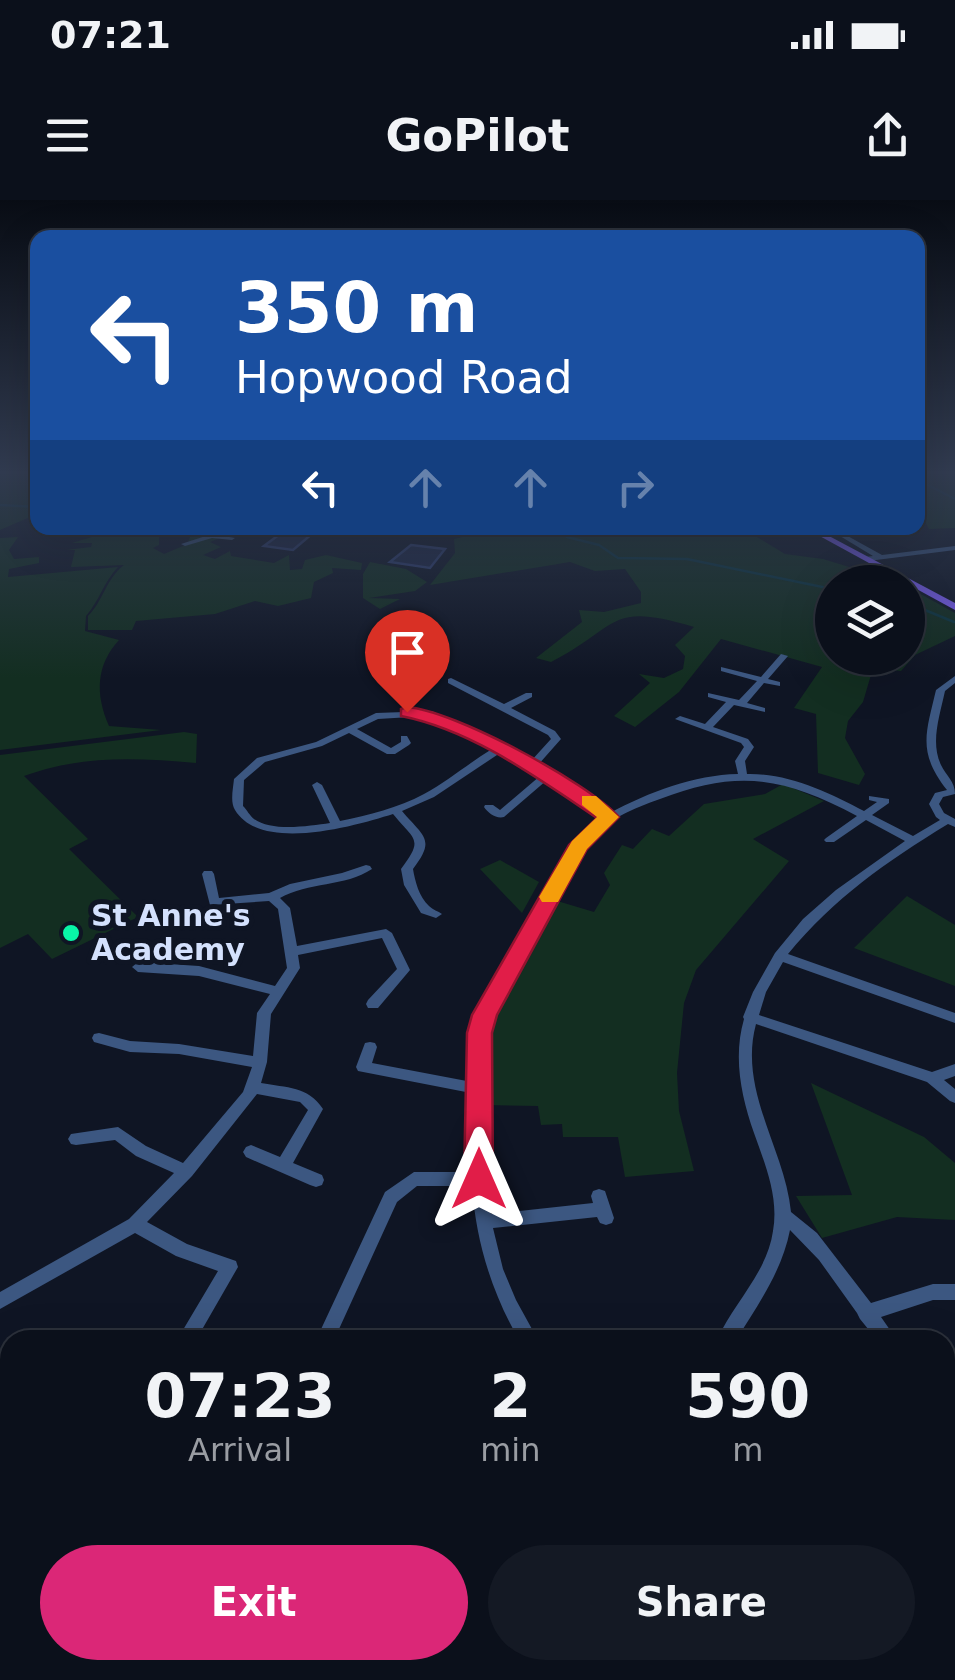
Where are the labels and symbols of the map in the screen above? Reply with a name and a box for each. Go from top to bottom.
pin [365,610,450,713]
place label: St Anne's Academy [91,898,251,967]
marker: St Anne's Academy [60,922,82,944]
position arrow [427,1127,531,1231]

